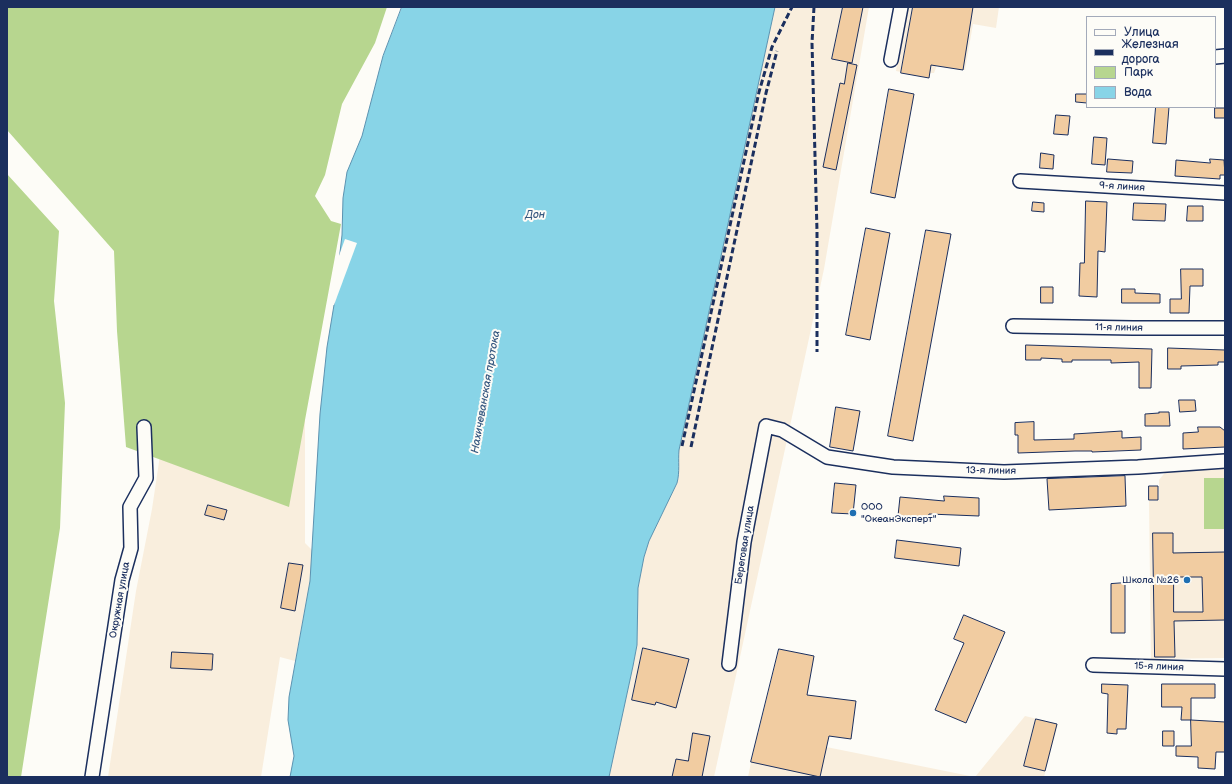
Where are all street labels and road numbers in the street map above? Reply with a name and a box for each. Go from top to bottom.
street label: 9-я линия [1099,180,1145,194]
street label: 11-я линия [1095,322,1143,334]
street label: 13-я линия [966,465,1016,477]
street label: Береговая улица [733,505,757,585]
street label: Окружная улица [107,561,133,639]
street label: 15-я линия [1134,660,1184,674]

